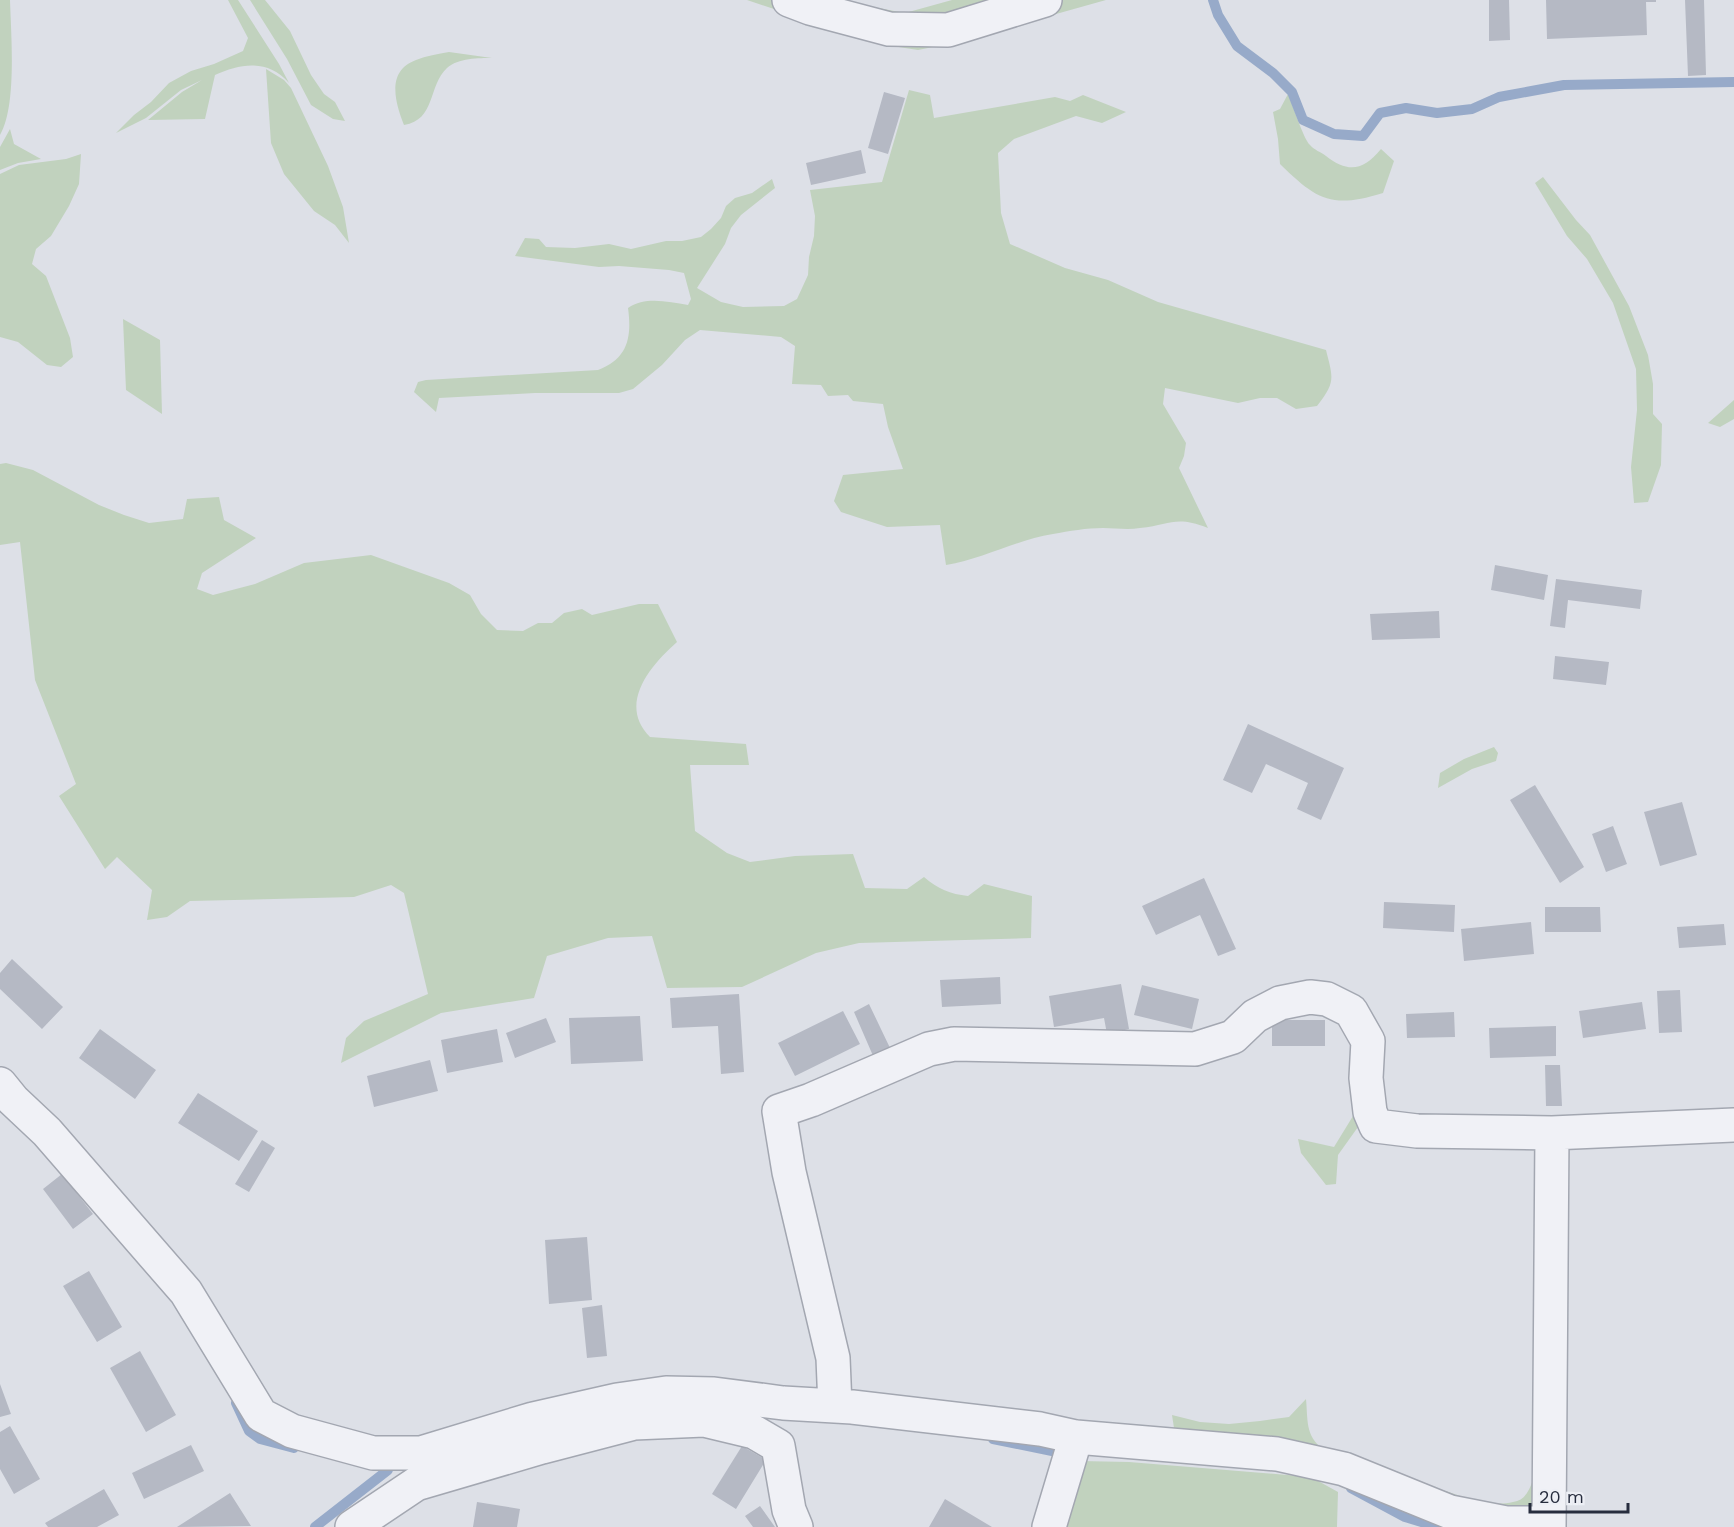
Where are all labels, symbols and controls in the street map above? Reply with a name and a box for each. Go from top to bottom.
scale bar [1530,1476,1628,1514]
text: 20 m [1539,1486,1584,1507]

